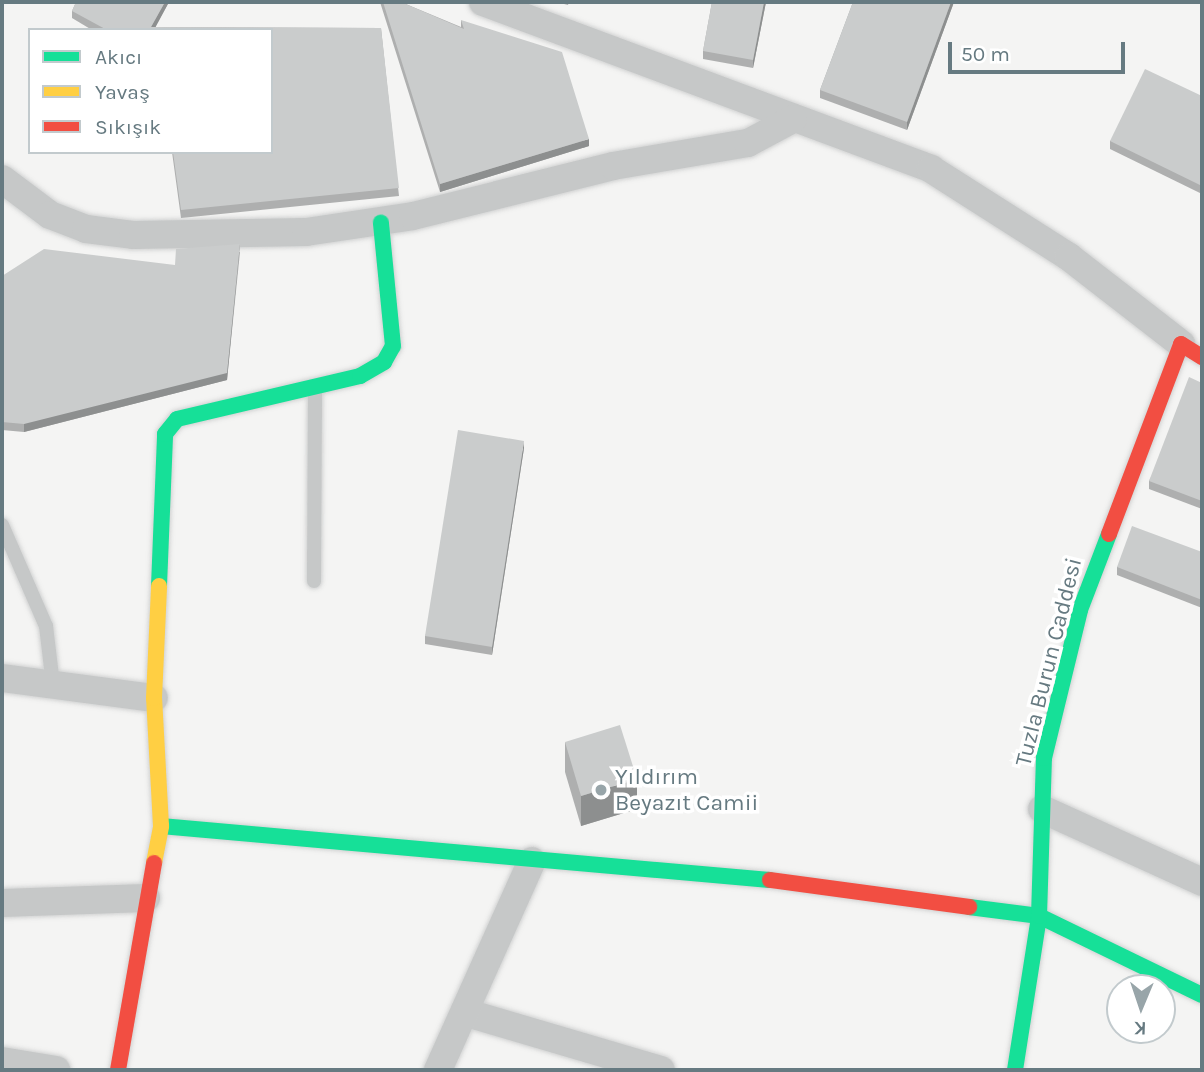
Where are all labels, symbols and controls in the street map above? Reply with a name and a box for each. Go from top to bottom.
legend [28,28,273,154]
scale bar [952,28,1129,72]
text: 50 m [961,42,1010,66]
text: Akıcı [95,45,142,69]
text: Yavaş [95,80,150,104]
text: Sıkışık [95,115,161,139]
street label: Tuzla Burun Caddesi [1010,555,1088,769]
place label: Yıldırım Beyazıt Camii [615,763,758,817]
marker: Yıldırım Beyazıt Camii [593,782,609,798]
north arrow [1106,974,1176,1044]
text: K [1134,1017,1147,1039]

